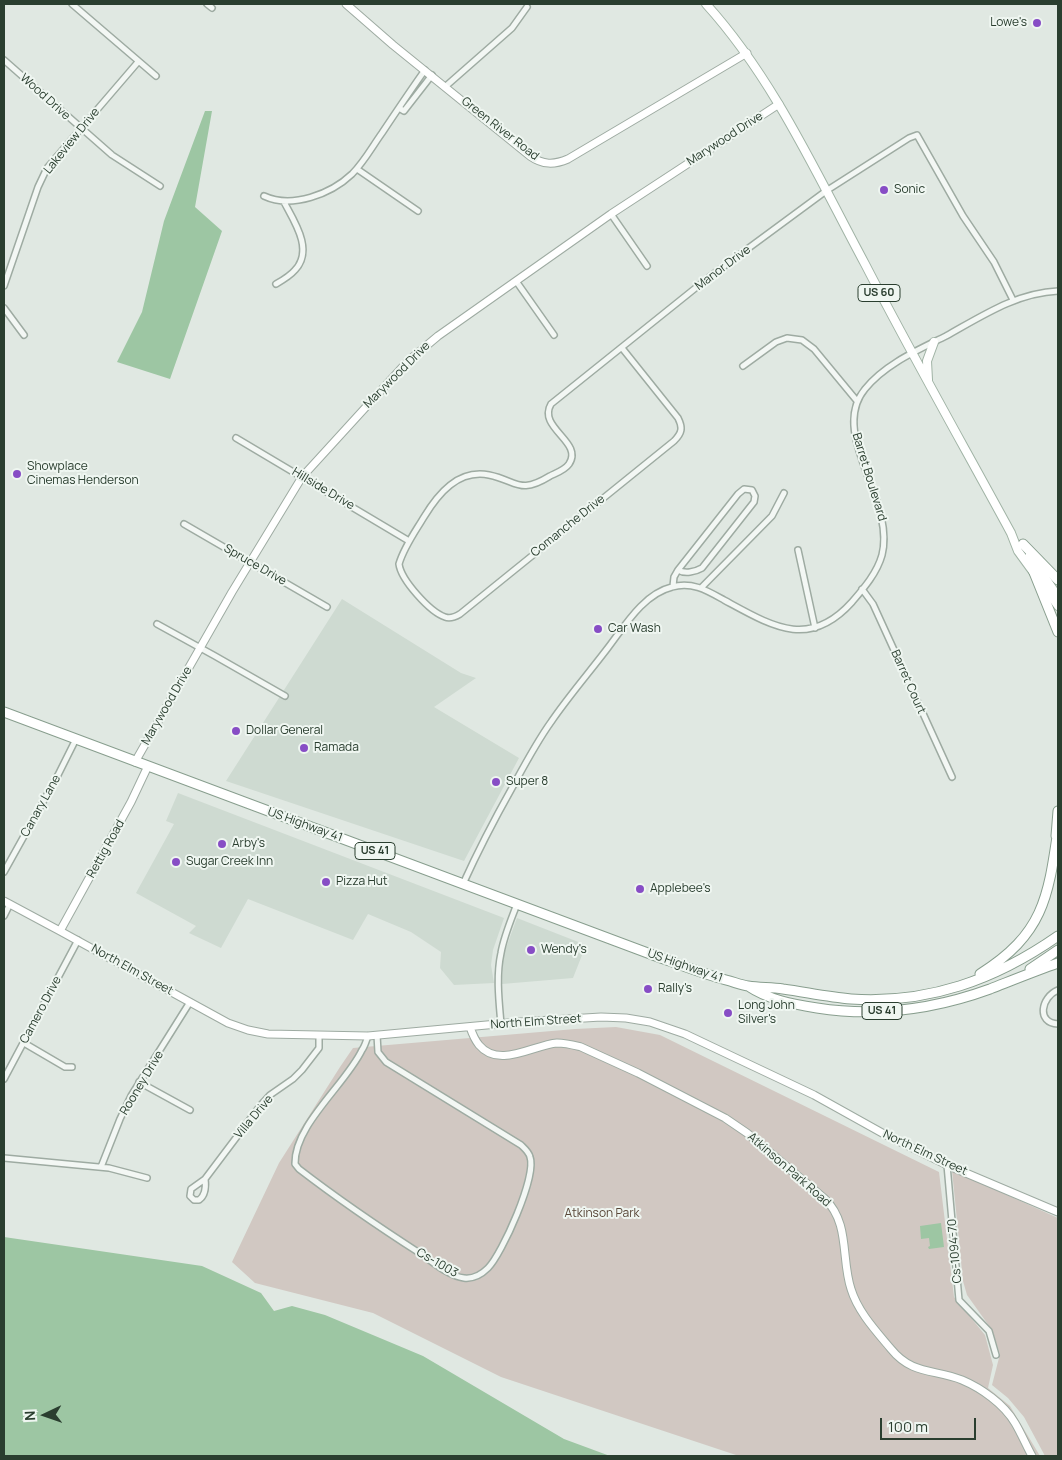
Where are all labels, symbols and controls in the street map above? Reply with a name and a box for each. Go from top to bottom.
place label: Lowe's [990,16,1027,30]
marker: Lowe's [1031,17,1043,29]
street label: Wood Drive [17,71,73,123]
street label: Green River Road [458,94,542,164]
street label: Lakeview Drive [41,105,103,177]
street label: Marywood Drive [684,109,766,169]
place label: Sonic [894,183,925,197]
marker: Sonic [878,184,890,196]
street label: Manor Drive [692,242,754,294]
road number: US 60 [858,284,900,302]
street label: Marywood Drive [361,339,433,411]
street label: Barret Boulevard [849,431,889,523]
place label: Showplace Cinemas Henderson [27,460,139,488]
street label: Hillside Drive [289,465,357,513]
marker: Showplace Cinemas Henderson [11,468,23,480]
street label: Comanche Drive [528,492,608,560]
street label: Spruce Drive [221,541,289,589]
place label: Car Wash [608,622,661,636]
marker: Car Wash [592,623,604,635]
street label: Barret Court [887,648,929,716]
street label: Marywood Drive [139,664,195,748]
place label: Dollar General [246,724,323,738]
marker: Dollar General [230,725,242,737]
place label: Ramada [314,741,359,755]
marker: Ramada [298,742,310,754]
street label: Canary Lane [18,772,64,840]
place label: Super 8 [506,775,548,789]
marker: Super 8 [490,776,502,788]
street label: US Highway 41 [266,805,344,845]
street label: Rettig Road [84,817,128,881]
place label: Arby's [232,837,265,851]
marker: Arby's [216,838,228,850]
road number: US 41 [355,842,395,859]
place label: Sugar Creek Inn [186,855,273,869]
marker: Sugar Creek Inn [170,856,182,868]
place label: Pizza Hut [336,875,388,889]
marker: Pizza Hut [320,876,332,888]
place label: Applebee's [650,882,711,896]
marker: Applebee's [634,883,646,895]
street label: North Elm Street [89,942,175,998]
place label: Wendy's [541,943,587,957]
marker: Wendy's [525,944,537,956]
street label: US Highway 41 [645,946,725,986]
street label: Camero Drive [17,974,65,1046]
place label: Rally's [658,982,692,996]
marker: Rally's [642,983,654,995]
place label: Long John Silver's [738,999,795,1027]
road number: US 41 [862,1002,902,1019]
marker: Long John Silver's [722,1007,734,1019]
street label: North Elm Street [490,1012,582,1032]
street label: Rooney Drive [117,1048,167,1118]
street label: Villa Drive [232,1092,276,1142]
street label: North Elm Street [881,1127,969,1179]
street label: Atkinson Park Road [744,1130,834,1210]
park label: Atkinson Park [565,1207,639,1221]
street label: Cs-1094-70 [945,1218,965,1284]
street label: Cs-1003 [414,1245,460,1281]
north arrow [20,1390,70,1440]
scale bar [882,1408,978,1440]
text: N [20,1410,39,1421]
text: 100 m [888,1416,928,1437]

